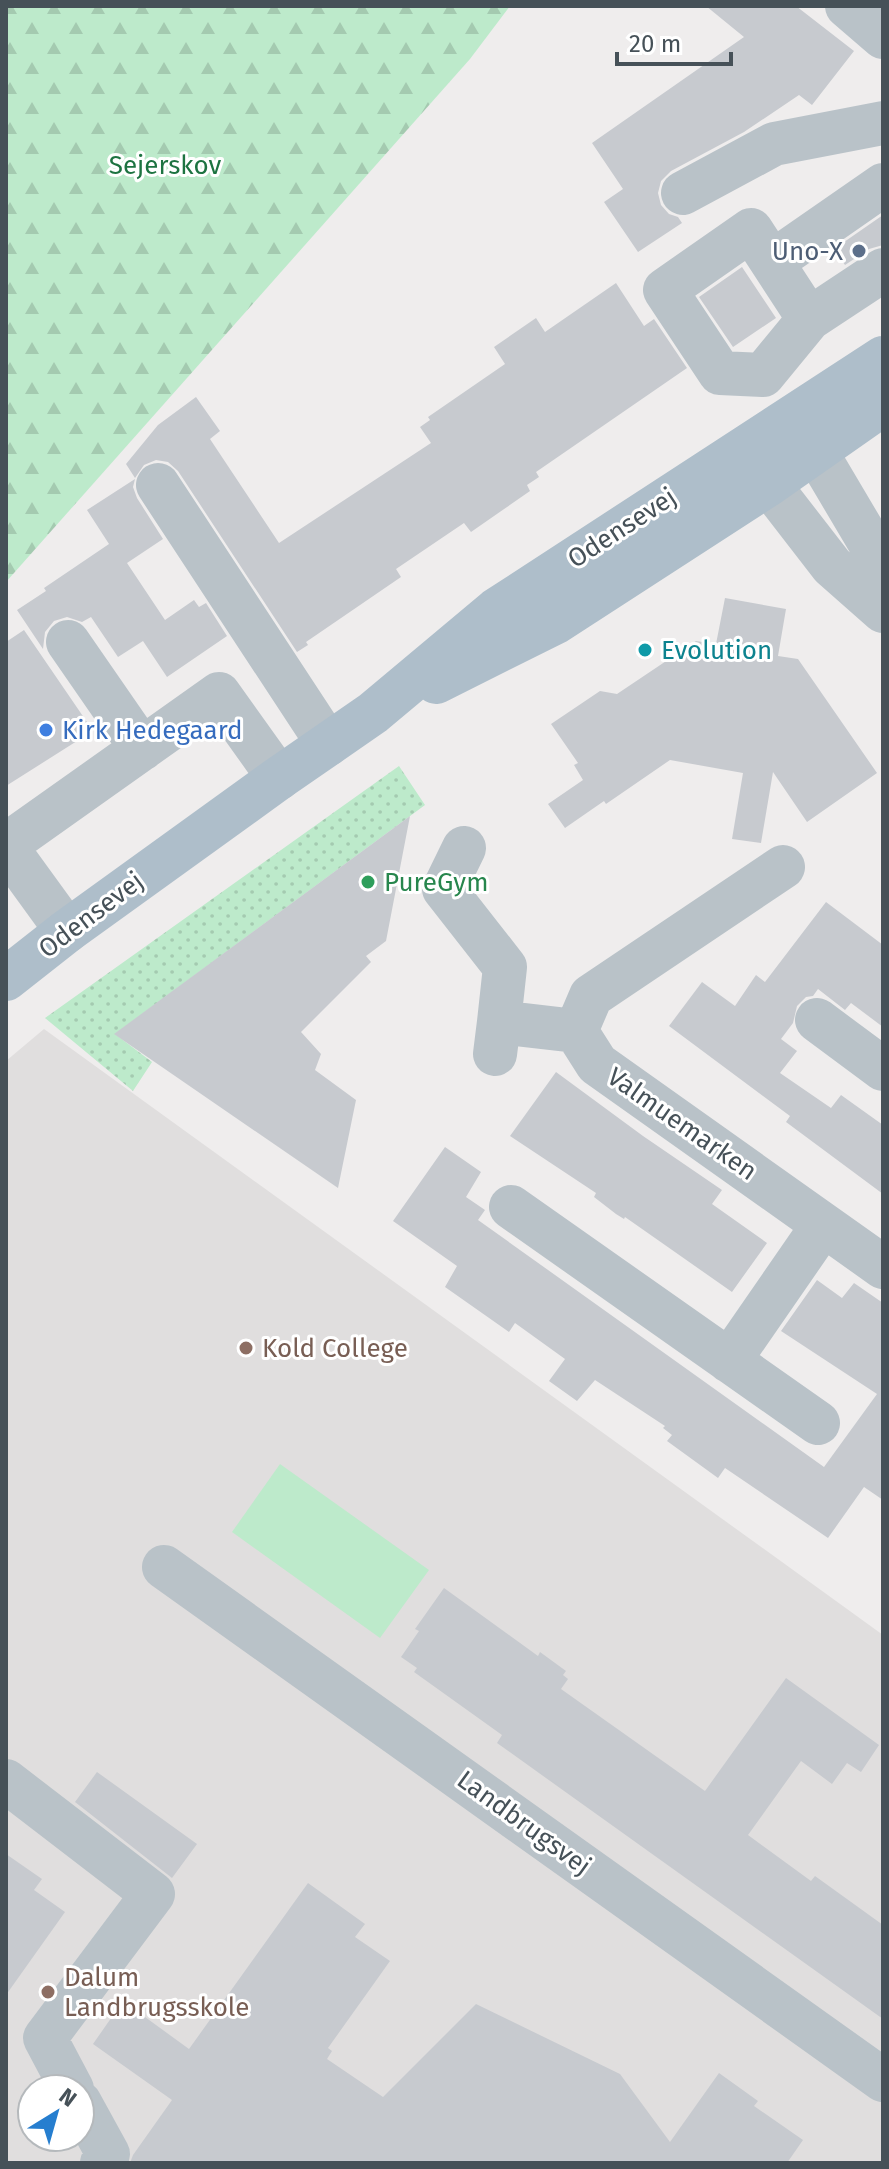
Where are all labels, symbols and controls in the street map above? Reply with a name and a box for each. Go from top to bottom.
scale bar [617,16,731,66]
text: 20 m [629,30,681,58]
park label: Sejerskov [109,150,221,181]
place label: Uno-X [772,236,843,267]
marker: Uno-X [850,242,868,260]
street label: Odensevej [562,481,682,575]
place label: Evolution [661,635,772,666]
marker: Evolution [636,641,654,659]
place label: Kirk Hedegaard [62,715,242,746]
marker: Kirk Hedegaard [37,721,55,739]
street label: Odensevej [32,866,150,964]
place label: PureGym [384,867,488,898]
marker: PureGym [359,873,377,891]
street label: Valmuemarken [601,1061,763,1187]
place label: Kold College [262,1333,408,1364]
marker: Kold College [237,1339,255,1357]
street label: Landbrugsvej [451,1764,597,1882]
place label: Dalum Landbrugsskole [64,1962,250,2023]
marker: Dalum Landbrugsskole [39,1983,57,2001]
north arrow [16,2073,96,2153]
text: N [54,2082,82,2113]

